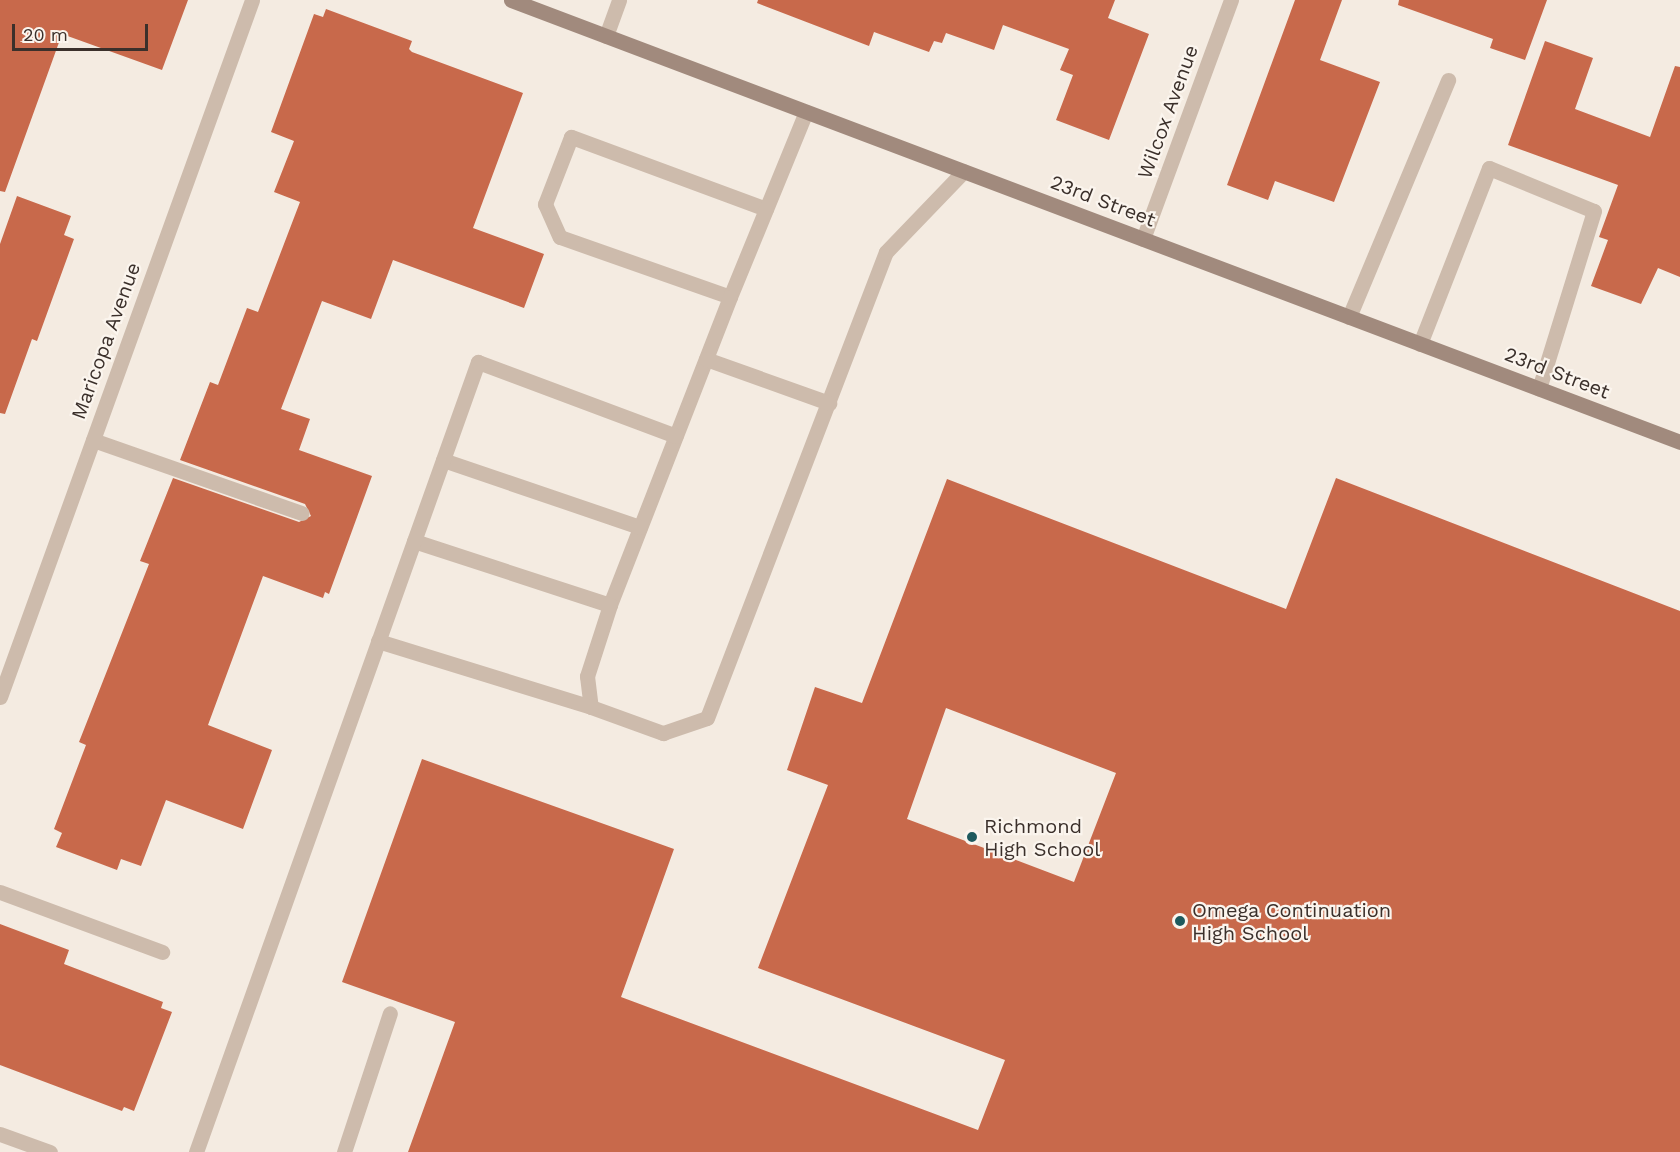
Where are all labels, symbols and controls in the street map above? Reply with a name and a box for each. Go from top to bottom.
scale bar [15,12,152,50]
text: 20 m [23,24,68,45]
street label: Wilcox Avenue [1132,41,1204,183]
street label: 23rd Street [1047,170,1159,232]
street label: Maricopa Avenue [66,259,146,423]
street label: 23rd Street [1501,342,1613,404]
place label: Richmond High School [984,814,1100,861]
marker: Richmond High School [965,830,979,844]
place label: Omega Continuation High School [1192,898,1392,945]
marker: Omega Continuation High School [1173,914,1187,928]

